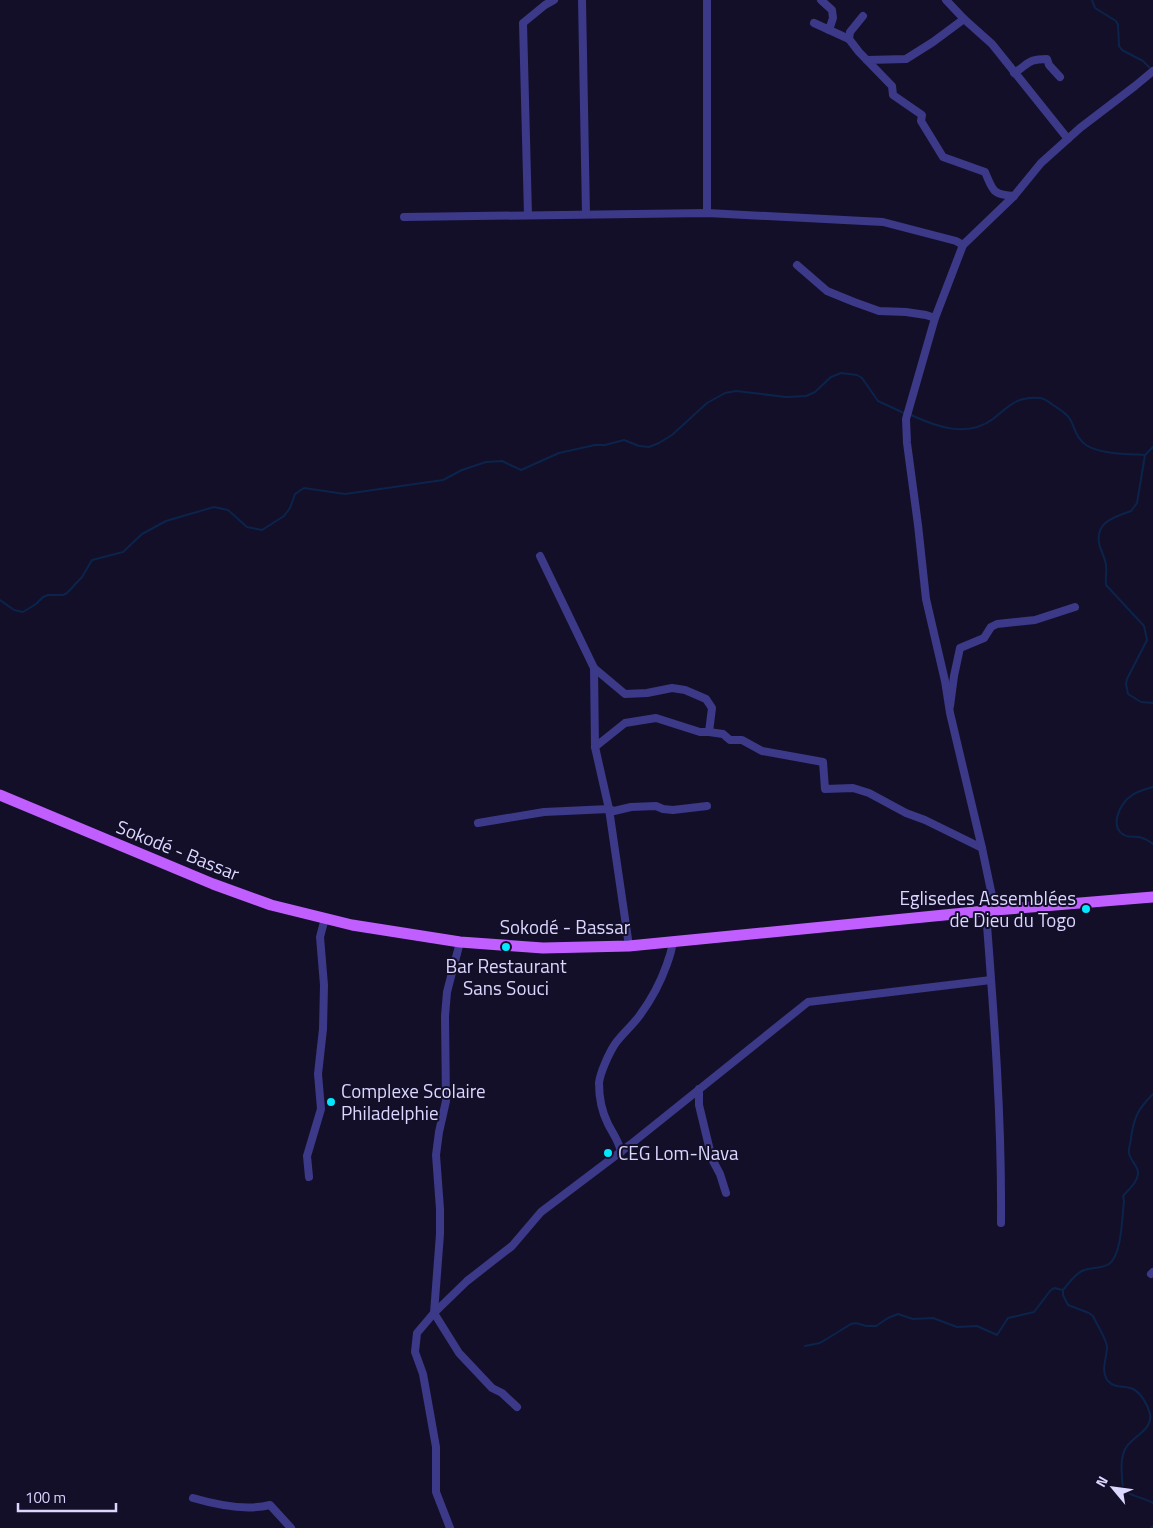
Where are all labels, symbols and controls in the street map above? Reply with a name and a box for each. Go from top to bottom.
street label: Sokodé - Bassar [112,812,245,888]
place label: Eglisedes Assemblées de Dieu du Togo [899,883,1076,934]
marker: Eglisedes Assemblées de Dieu du Togo [1080,903,1092,915]
street label: Sokodé - Bassar [500,912,631,941]
marker: Bar Restaurant Sans Souci [500,941,512,953]
place label: Bar Restaurant Sans Souci [445,951,567,1002]
place label: Complexe Scolaire Philadelphie [341,1076,486,1127]
marker: Complexe Scolaire Philadelphie [325,1096,337,1108]
place label: CEG Lom-Nava [618,1138,739,1167]
marker: CEG Lom-Nava [602,1147,614,1159]
north arrow [1088,1463,1138,1513]
text: N [1090,1472,1113,1491]
scale bar [18,1480,115,1512]
text: 100 m [25,1486,66,1509]

